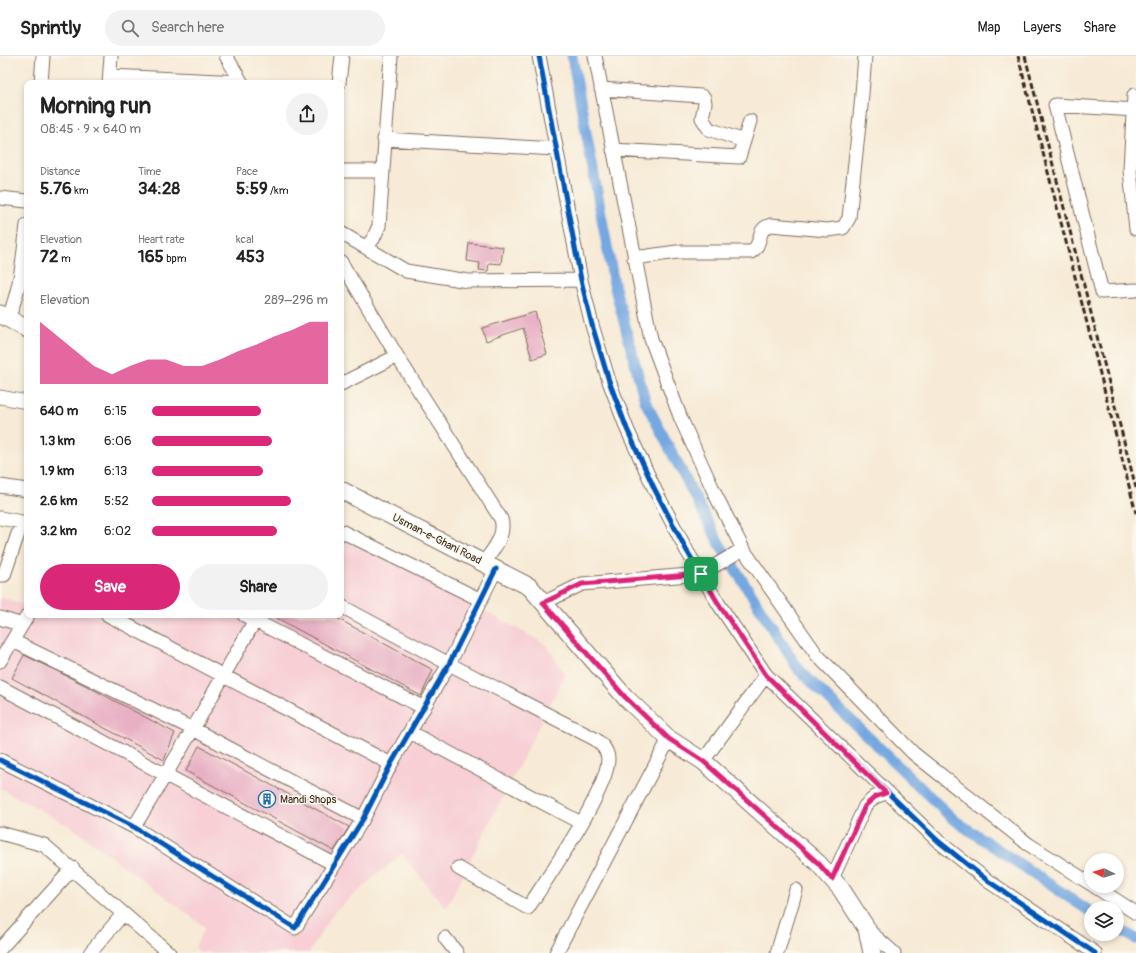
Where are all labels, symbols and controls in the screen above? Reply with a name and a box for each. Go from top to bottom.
search box [105,10,385,46]
text: Sprintly [20,16,81,40]
icon: search [119,17,141,39]
text: Search here [151,18,224,37]
text: Map [978,19,1001,36]
text: Layers [1023,19,1061,36]
text: Share [1083,19,1116,36]
text: Morning run [40,92,151,120]
button: share [286,93,328,135]
text: 08:45 · 9 × 640 m [40,121,141,137]
text: Distance [40,165,80,178]
text: Time [138,165,161,178]
text: Pace [236,165,258,178]
text: 5.76 [40,178,72,199]
text: 34:28 [138,178,180,199]
text: 5:59 [236,178,268,199]
text: km [72,184,89,197]
text: /km [268,184,288,197]
text: Elevation [40,233,82,246]
text: Heart rate [138,233,184,246]
text: kcal [236,233,254,246]
text: 72 [40,246,59,267]
text: 165 [138,246,164,267]
text: 453 [236,246,265,267]
text: m [59,252,71,265]
text: bpm [164,252,187,265]
text: Elevation [40,292,90,308]
text: 289–296 m [264,292,328,308]
text: 640 m [40,403,78,419]
text: 6:15 [104,403,127,419]
text: 1.3 km [40,433,75,449]
text: 6:06 [104,433,131,449]
text: 1.9 km [40,463,74,479]
text: 6:13 [104,463,127,479]
text: 2.6 km [40,493,77,509]
text: 5:52 [104,493,129,509]
street label: Usman-e-Ghani Road [390,511,484,567]
text: 3.2 km [40,523,77,539]
text: 6:02 [104,523,131,539]
pin [684,557,718,591]
icon: arrive [690,563,712,585]
button: Save [40,564,180,610]
button: Share [188,564,328,610]
building icon: Mandi Shops [257,789,277,809]
place label: Mandi Shops [280,793,336,806]
north arrow [1084,853,1124,893]
map controls [1084,853,1124,941]
button: layers [1084,901,1124,941]

